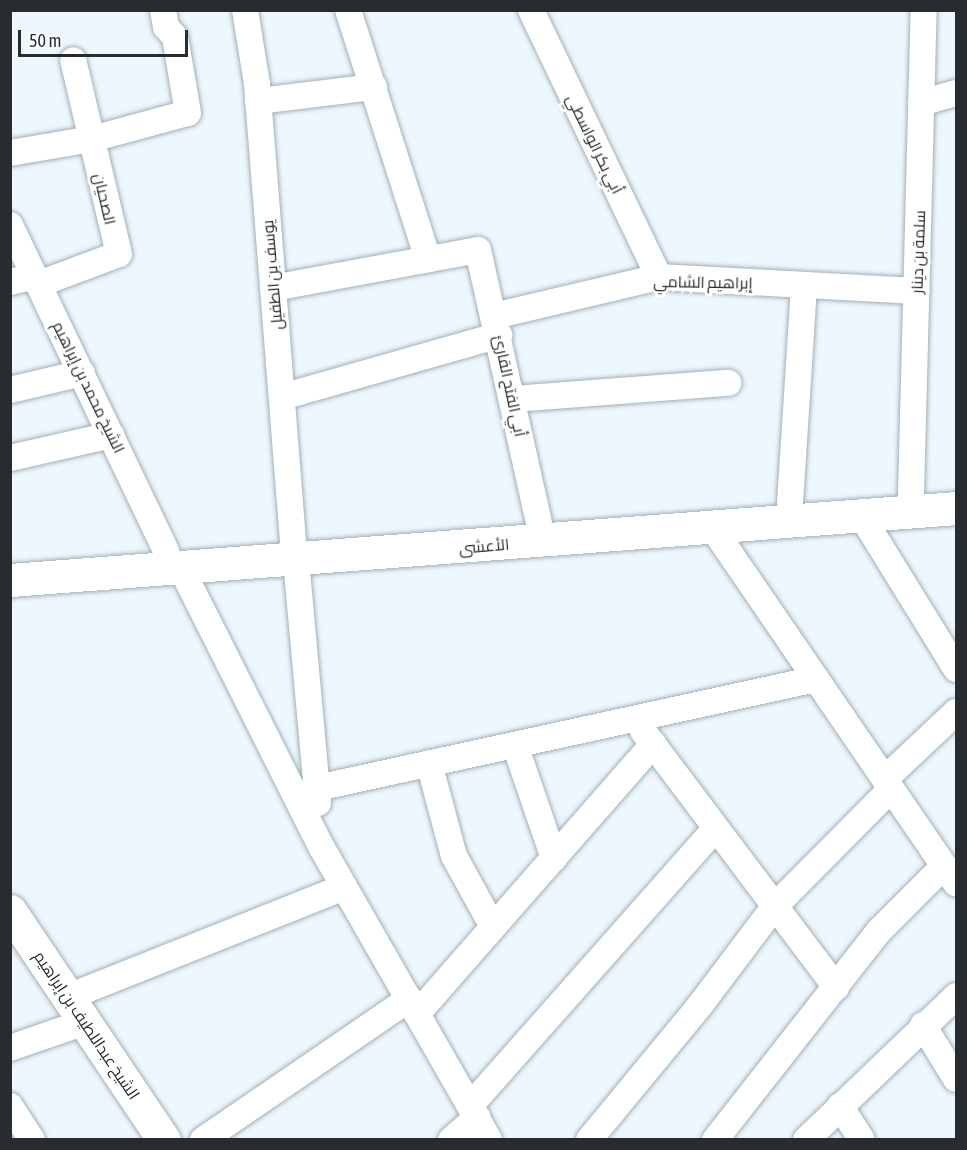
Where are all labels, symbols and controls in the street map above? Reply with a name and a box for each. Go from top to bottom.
scale bar [21,18,190,56]
text: 50 m [29,30,61,51]
street label: أبي بكر الواسطي [563,91,627,197]
street label: الصحيان [90,171,120,227]
street label: سلمة بن دينار [907,210,929,294]
street label: يوسف بن الطفيل [258,219,286,331]
street label: إبراهيم الشامي [653,272,753,292]
street label: الشيخ محمد بن إبراهيم [49,318,129,456]
street label: أبي الفتح القارئ [490,334,530,438]
street label: الأعشى [458,534,510,558]
street label: الشيخ عبداللطيف بن إبراهيم [30,947,144,1103]

